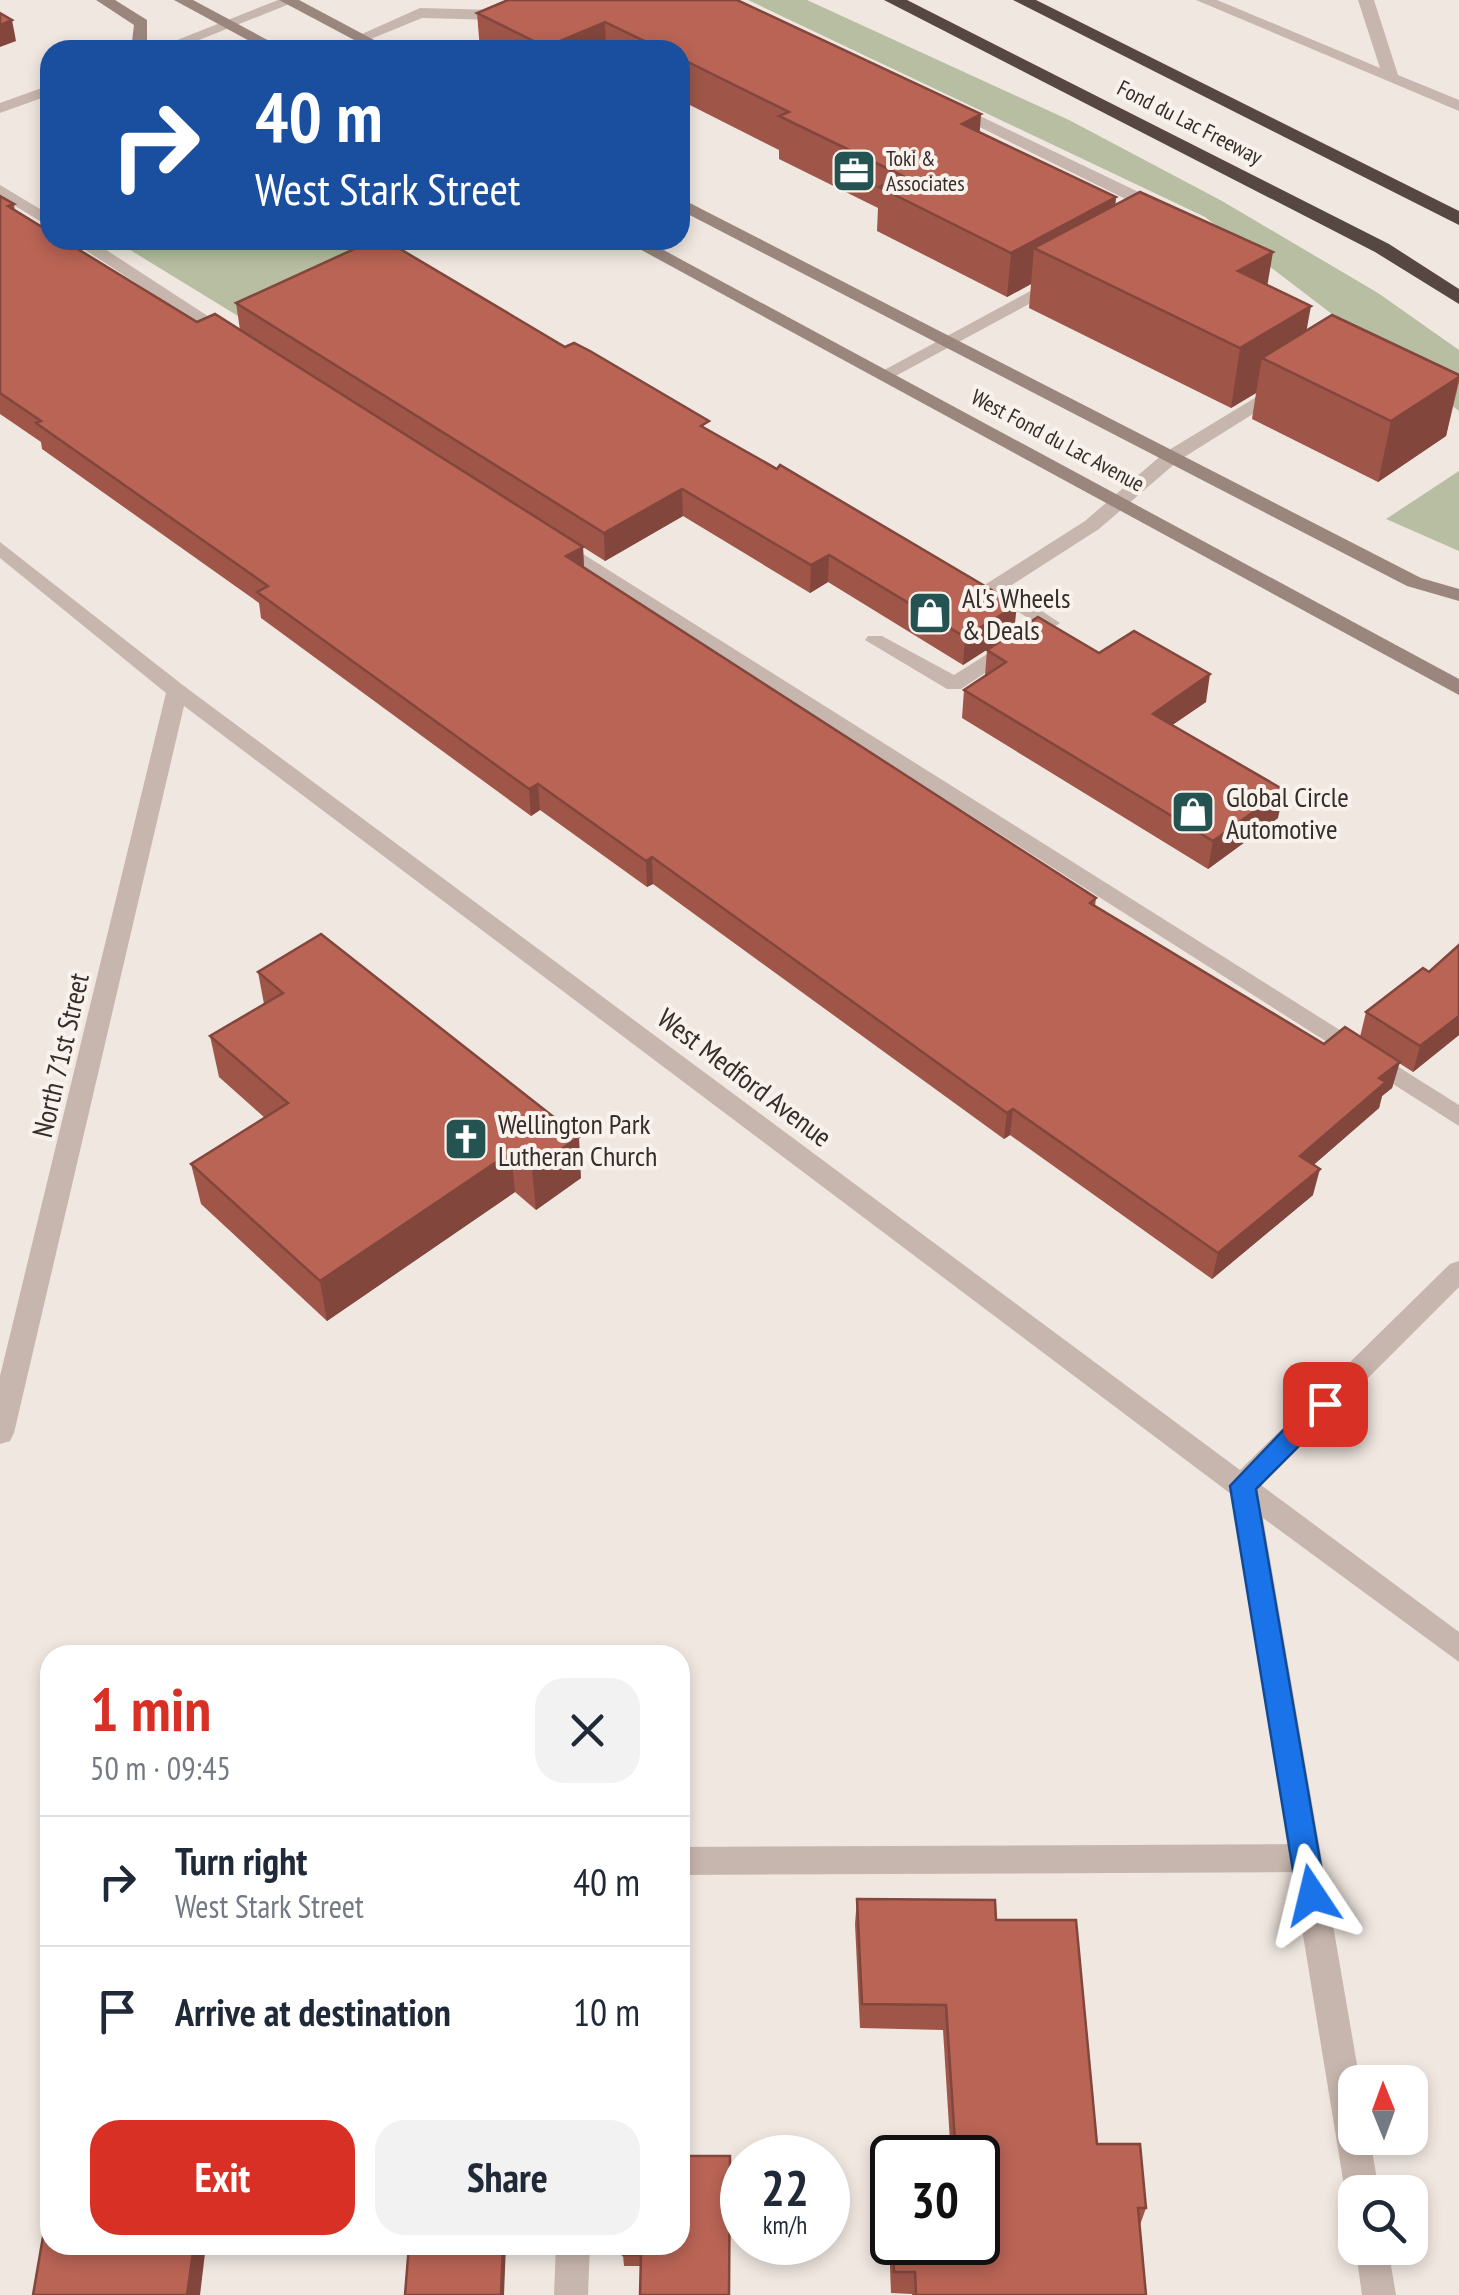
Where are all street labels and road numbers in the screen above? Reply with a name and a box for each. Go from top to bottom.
street label: Fond du Lac Freeway [1113,73,1268,171]
street label: West Fond du Lac Avenue [967,383,1149,497]
street label: North 71st Street [23,969,97,1141]
street label: West Medford Avenue [650,999,840,1155]

